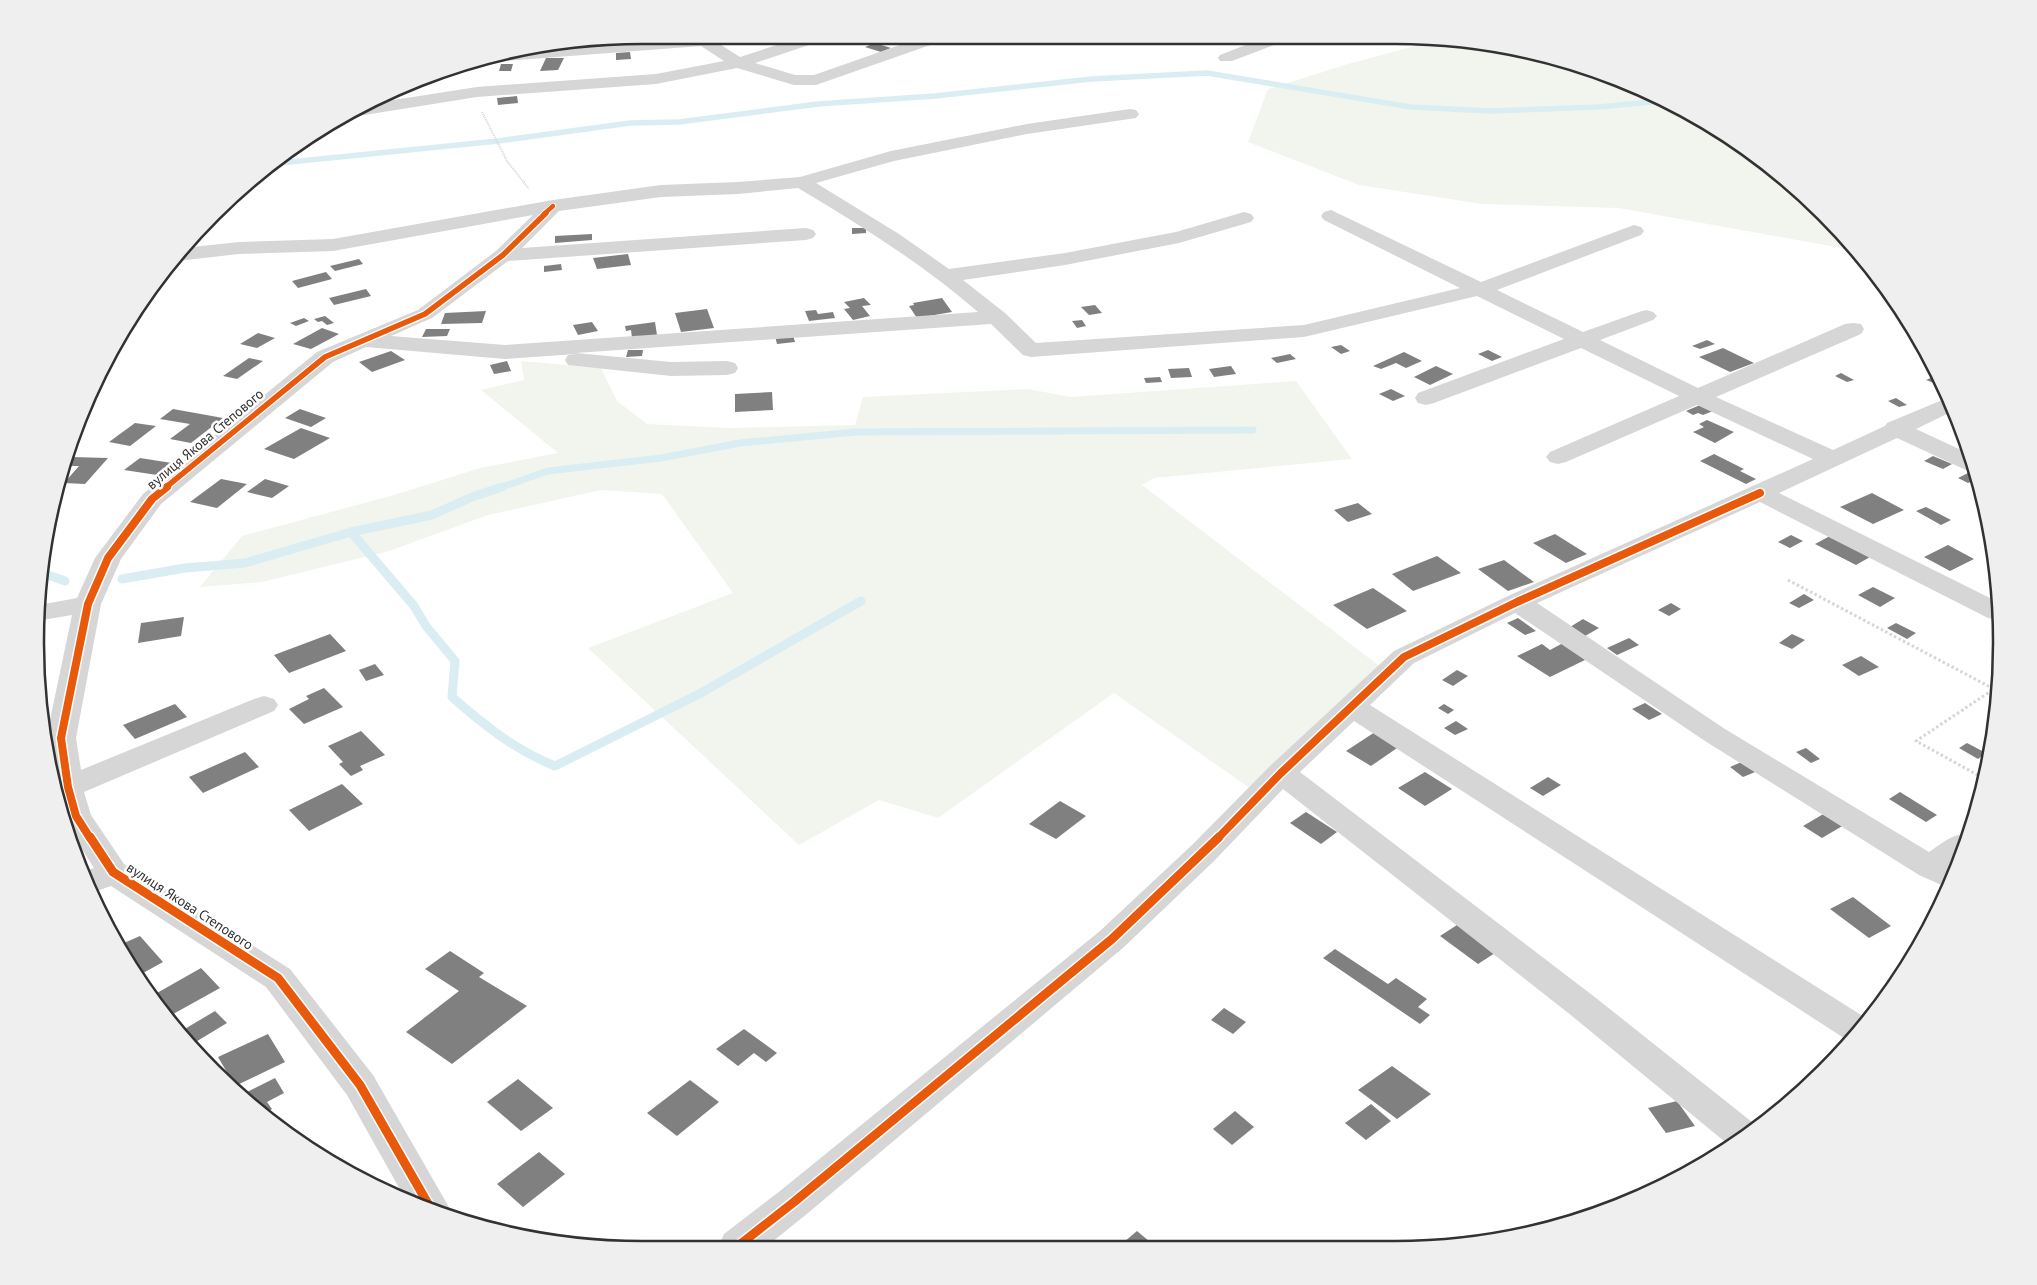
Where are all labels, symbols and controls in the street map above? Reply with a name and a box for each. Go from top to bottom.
street label: вулиця Якова Степового [143,385,267,493]
street label: вулиця Якова Степового [123,858,257,954]

